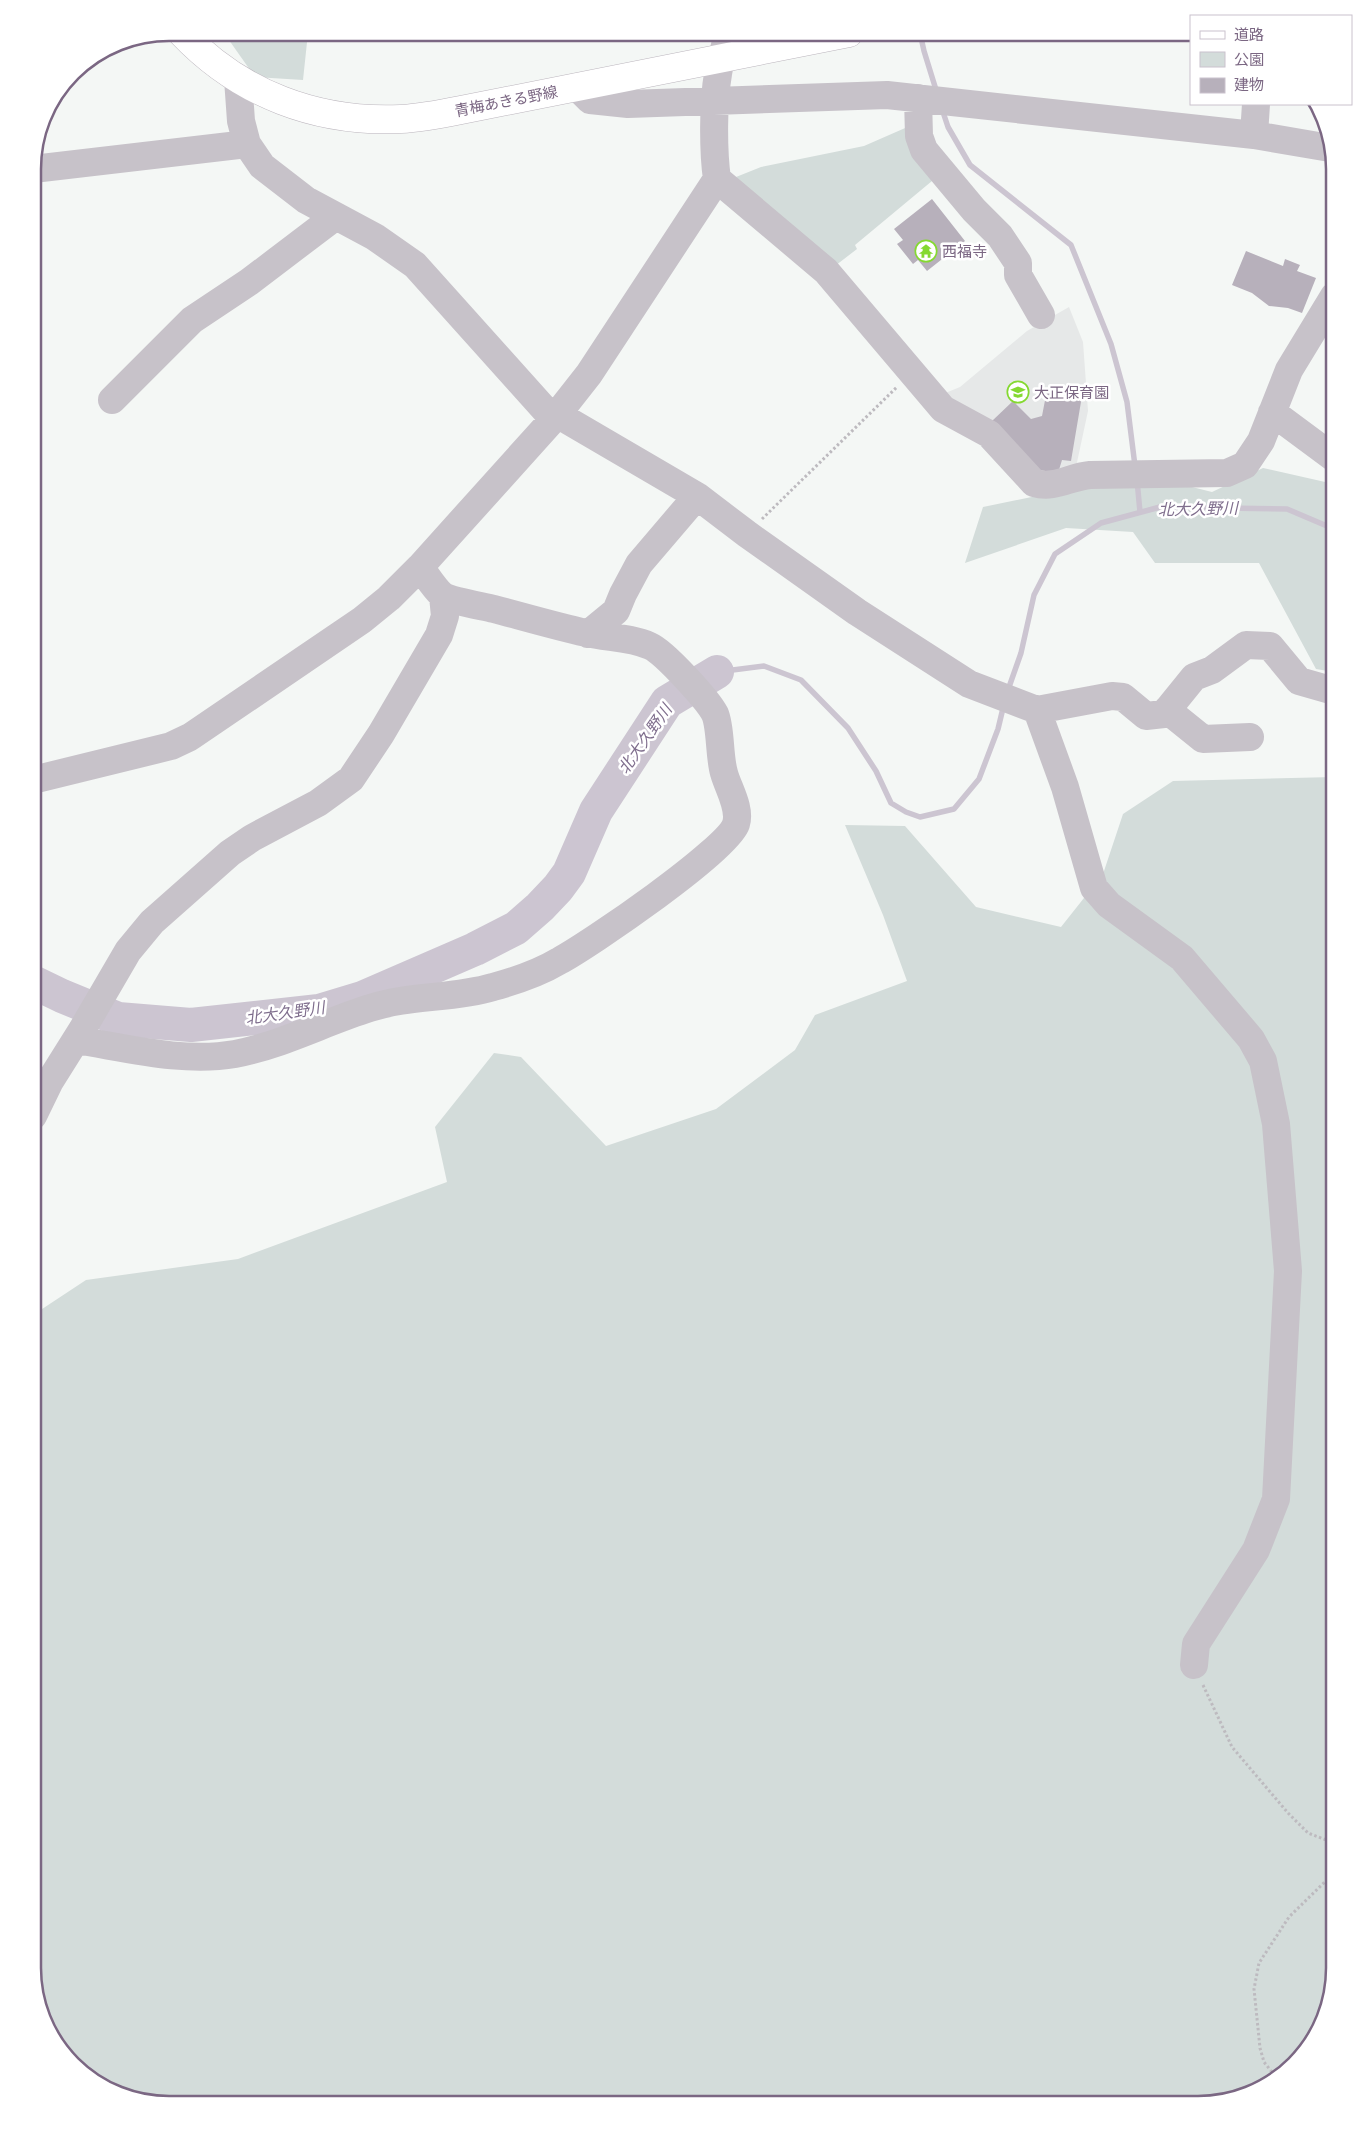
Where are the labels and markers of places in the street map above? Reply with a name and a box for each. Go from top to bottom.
temple icon: 西福寺 [914,239,938,263]
place label: 西福寺 [942,243,987,260]
school or university icon: 大正保育園 [1006,380,1030,404]
place label: 大正保育園 [1034,384,1109,401]

